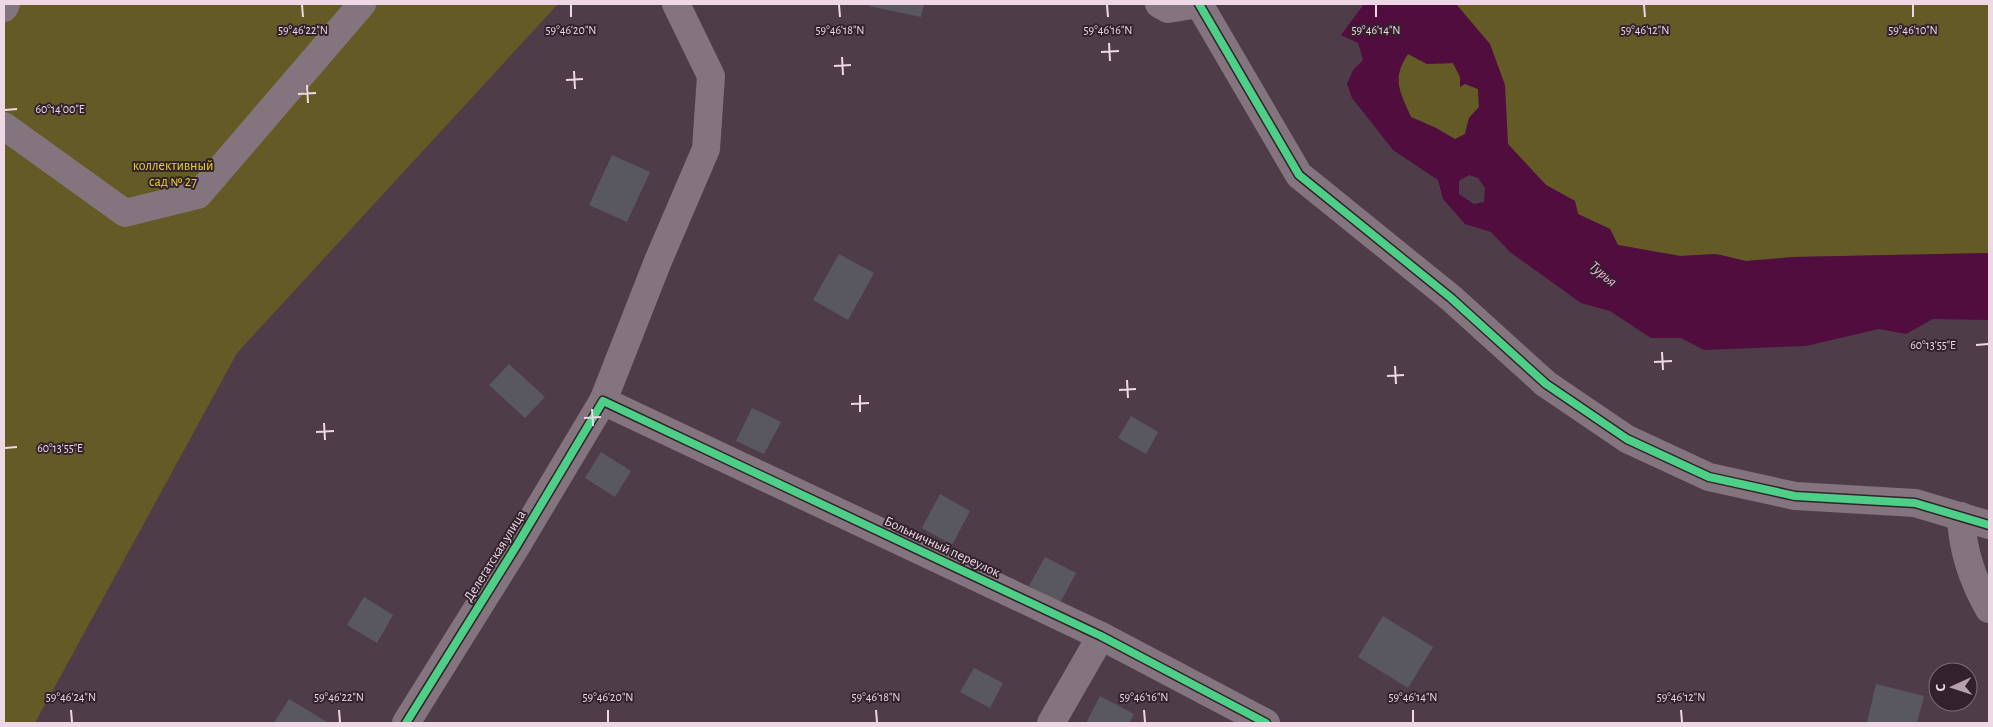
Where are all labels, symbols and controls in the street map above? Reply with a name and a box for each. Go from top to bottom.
text: 59°46'22"N [278,24,328,36]
text: 59°46'20"N [546,24,596,36]
text: 59°46'18"N [816,24,864,36]
text: 59°46'16"N [1084,24,1132,36]
text: 59°46'14"N [1351,24,1401,36]
text: 59°46'12"N [1621,24,1669,36]
text: 59°46'10"N [1888,24,1938,36]
text: 60°14'00"E [35,103,85,115]
park label: коллективный сад № 27 [133,159,213,189]
water label: Турья [1586,258,1620,290]
text: 60°13'55"E [1910,339,1956,351]
text: 60°13'55"E [37,442,83,454]
street label: Делегатская улица [461,507,529,604]
street label: Больничный переулок [882,514,1003,580]
north arrow [1928,662,1978,712]
text: С [1934,683,1948,692]
text: 59°46'24"N [46,691,96,703]
text: 59°46'22"N [314,691,364,703]
text: 59°46'20"N [583,691,633,703]
text: 59°46'18"N [852,691,900,703]
text: 59°46'16"N [1120,691,1168,703]
text: 59°46'14"N [1388,691,1438,703]
text: 59°46'12"N [1657,691,1705,703]

